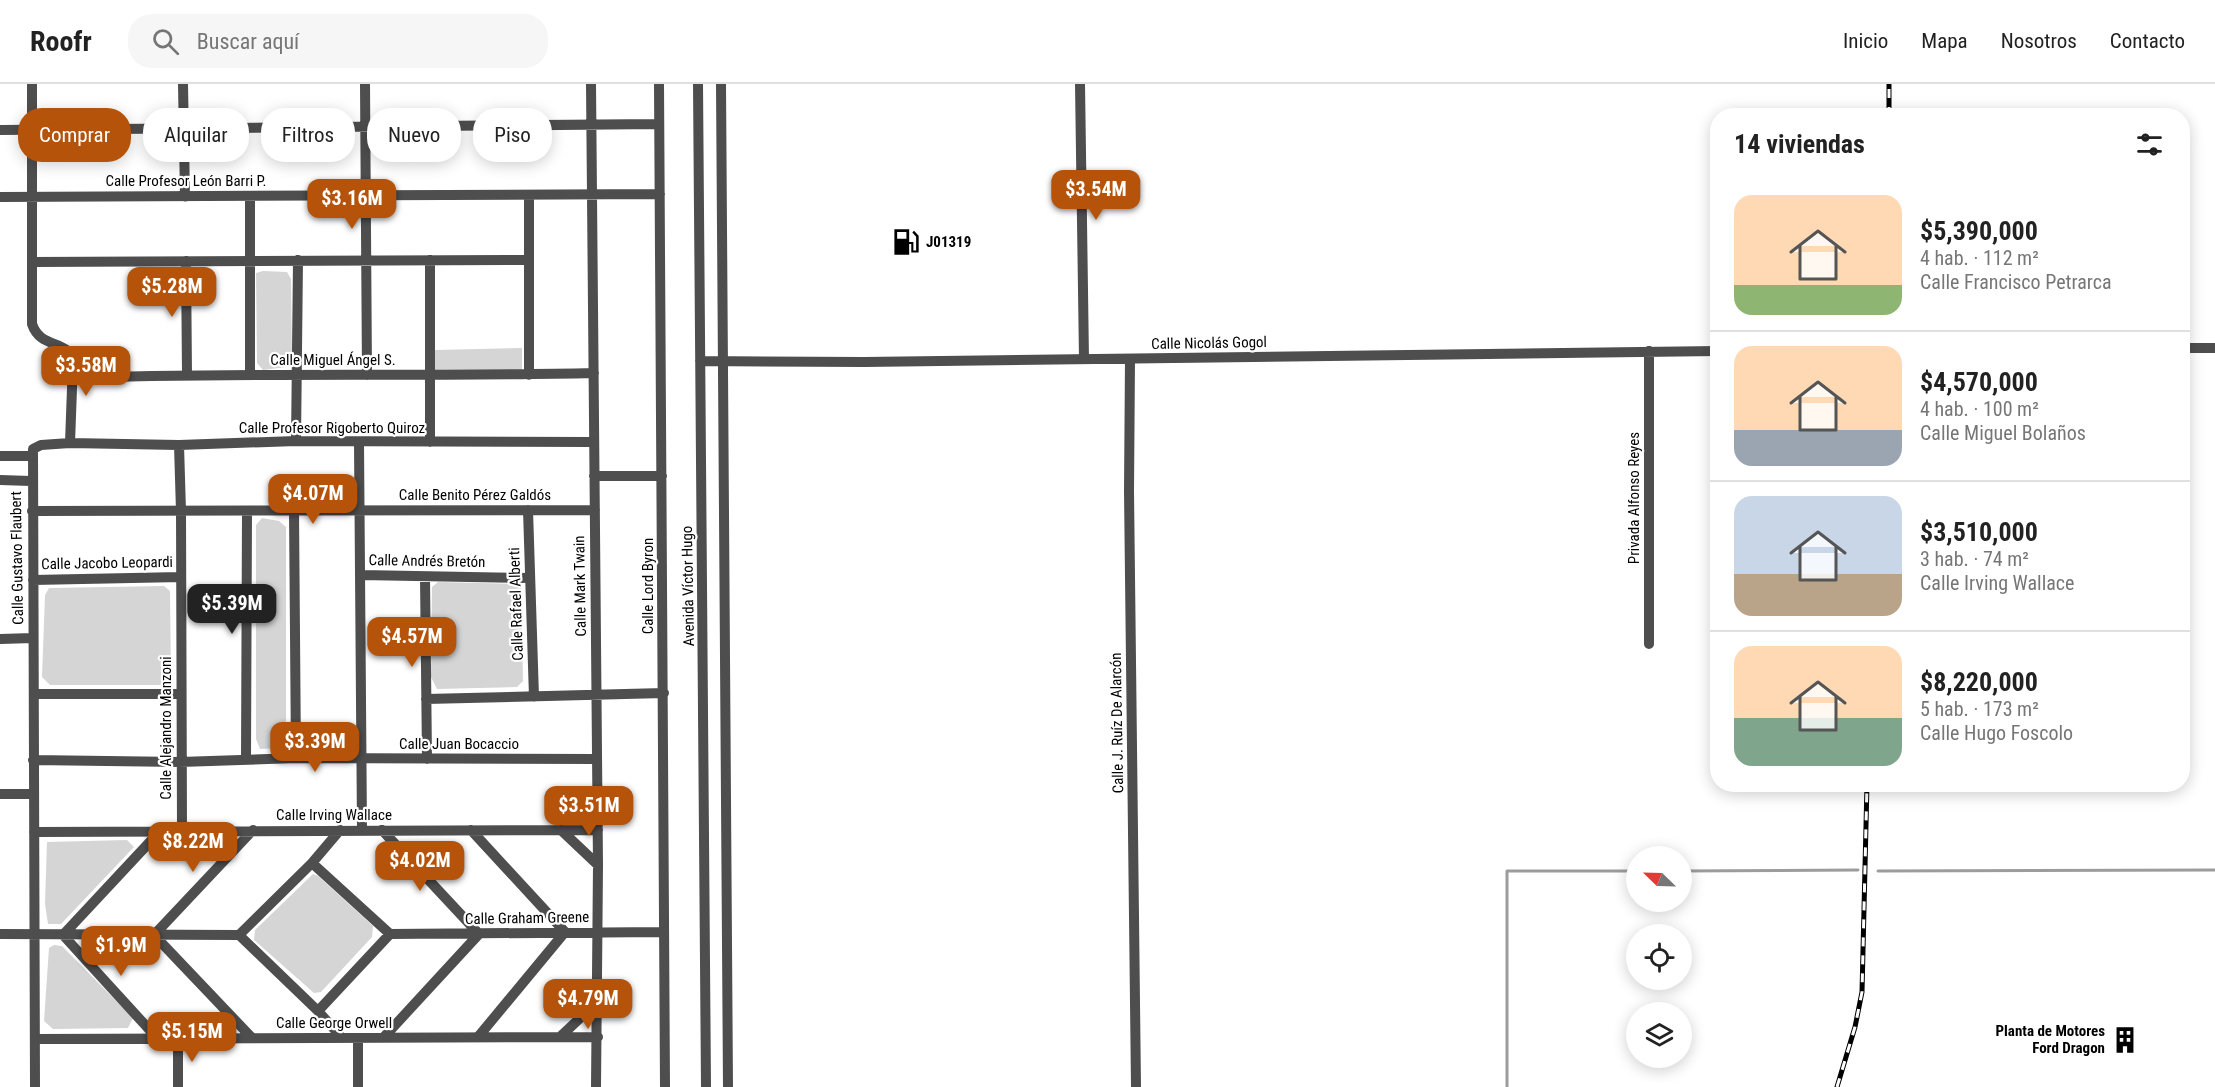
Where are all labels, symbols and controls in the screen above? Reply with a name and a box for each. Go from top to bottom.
search box [128,14,548,68]
text: Roofr [30,25,92,58]
icon: search [149,25,182,58]
text: Buscar aquí [197,29,299,54]
text: Inicio [1843,29,1888,53]
text: Mapa [1921,29,1968,53]
text: Nosotros [2001,29,2077,53]
text: Contacto [2110,29,2185,53]
chip: Comprar [18,108,131,162]
chip: Alquilar [143,108,249,162]
chip: Filtros [261,108,355,162]
chip: Nuevo [367,108,461,162]
chip: Piso [473,108,552,162]
icon: filters [2133,128,2166,161]
text: 14 viviendas [1734,129,1865,159]
pin: $3.54M [1047,170,1145,221]
street label: Calle Profesor León Barri P. [106,172,267,190]
text: $3.54M [1065,177,1127,201]
pin: $3.16M [303,179,401,230]
text: $3.16M [321,186,383,210]
text: $5,390,000 [1920,216,2038,246]
icon: home [1782,219,1854,291]
fuel station icon: J01319 [891,227,921,257]
place label: J01319 [926,233,971,251]
text: 4 hab. · 112 m² [1920,246,2039,270]
pin: $5.28M [123,267,221,318]
text: Calle Francisco Petrarca [1920,270,2111,294]
text: $5.28M [141,274,203,298]
street label: Calle Nicolás Gogol [1151,333,1267,353]
pin: $3.58M [37,346,135,397]
street label: Calle Miguel Ángel S. [270,351,396,369]
text: $3.58M [55,353,117,377]
text: $4,570,000 [1920,367,2038,397]
icon: home [1782,370,1854,442]
text: 4 hab. · 100 m² [1920,397,2039,421]
street label: Calle Profesor Rigoberto Quiroz [239,419,425,437]
text: Calle Miguel Bolaños [1920,421,2086,445]
street label: Privada Alfonso Reyes [1625,432,1643,564]
pin: $4.07M [264,474,362,525]
text: $4.07M [282,481,344,505]
street label: Calle Benito Pérez Galdós [399,486,551,504]
street label: Calle Gustavo Flaubert [7,491,27,625]
text: $3,510,000 [1920,517,2038,547]
icon: home [1782,520,1854,592]
street label: Avenida Víctor Hugo [678,526,698,646]
street label: Calle Mark Twain [570,535,590,637]
street label: Calle Lord Byron [639,538,657,634]
street label: Calle Rafael Alberti [505,547,527,661]
text: 3 hab. · 74 m² [1920,547,2029,571]
street label: Calle Andrés Bretón [368,551,486,571]
street label: Calle Jacobo Leopardi [41,553,173,573]
text: Calle Irving Wallace [1920,571,2074,595]
pin: $5.39M [183,584,281,635]
text: $5.39M [201,591,263,615]
pin: $4.57M [363,617,461,668]
text: $4.57M [381,624,443,648]
street label: Calle J. Ruíz De Alarcón [1107,652,1127,794]
street label: Calle Alejandro Manzoni [157,656,175,800]
text: $8,220,000 [1920,667,2038,697]
icon: home [1782,670,1854,742]
text: 5 hab. · 173 m² [1920,697,2039,721]
text: Calle Hugo Foscolo [1920,721,2073,745]
pin: $3.39M [266,722,364,773]
text: $3.39M [284,729,346,753]
street label: Calle Juan Bocaccio [399,735,519,753]
pin: $3.51M [540,786,638,837]
text: $3.51M [558,793,620,817]
street label: Calle Irving Wallace [276,806,392,824]
pin: $8.22M [144,822,242,873]
text: $8.22M [162,829,224,853]
pin: $4.02M [371,841,469,892]
north arrow [1626,846,1692,912]
map controls [1626,846,1692,1068]
text: $4.02M [389,848,451,872]
street label: Calle Graham Greene [465,908,589,928]
button: locate [1626,924,1692,990]
pin: $1.9M [79,926,163,977]
text: $1.9M [95,933,147,957]
pin: $4.79M [539,979,637,1030]
text: $4.79M [557,986,619,1010]
button: layers [1626,1002,1692,1068]
pin: $5.15M [143,1012,241,1063]
street label: Calle George Orwell [276,1014,392,1032]
text: $5.15M [161,1019,223,1043]
place label: Planta de Motores Ford Dragon [1996,1022,2105,1057]
building icon: Planta de Motores Ford Dragon [2110,1025,2140,1055]

